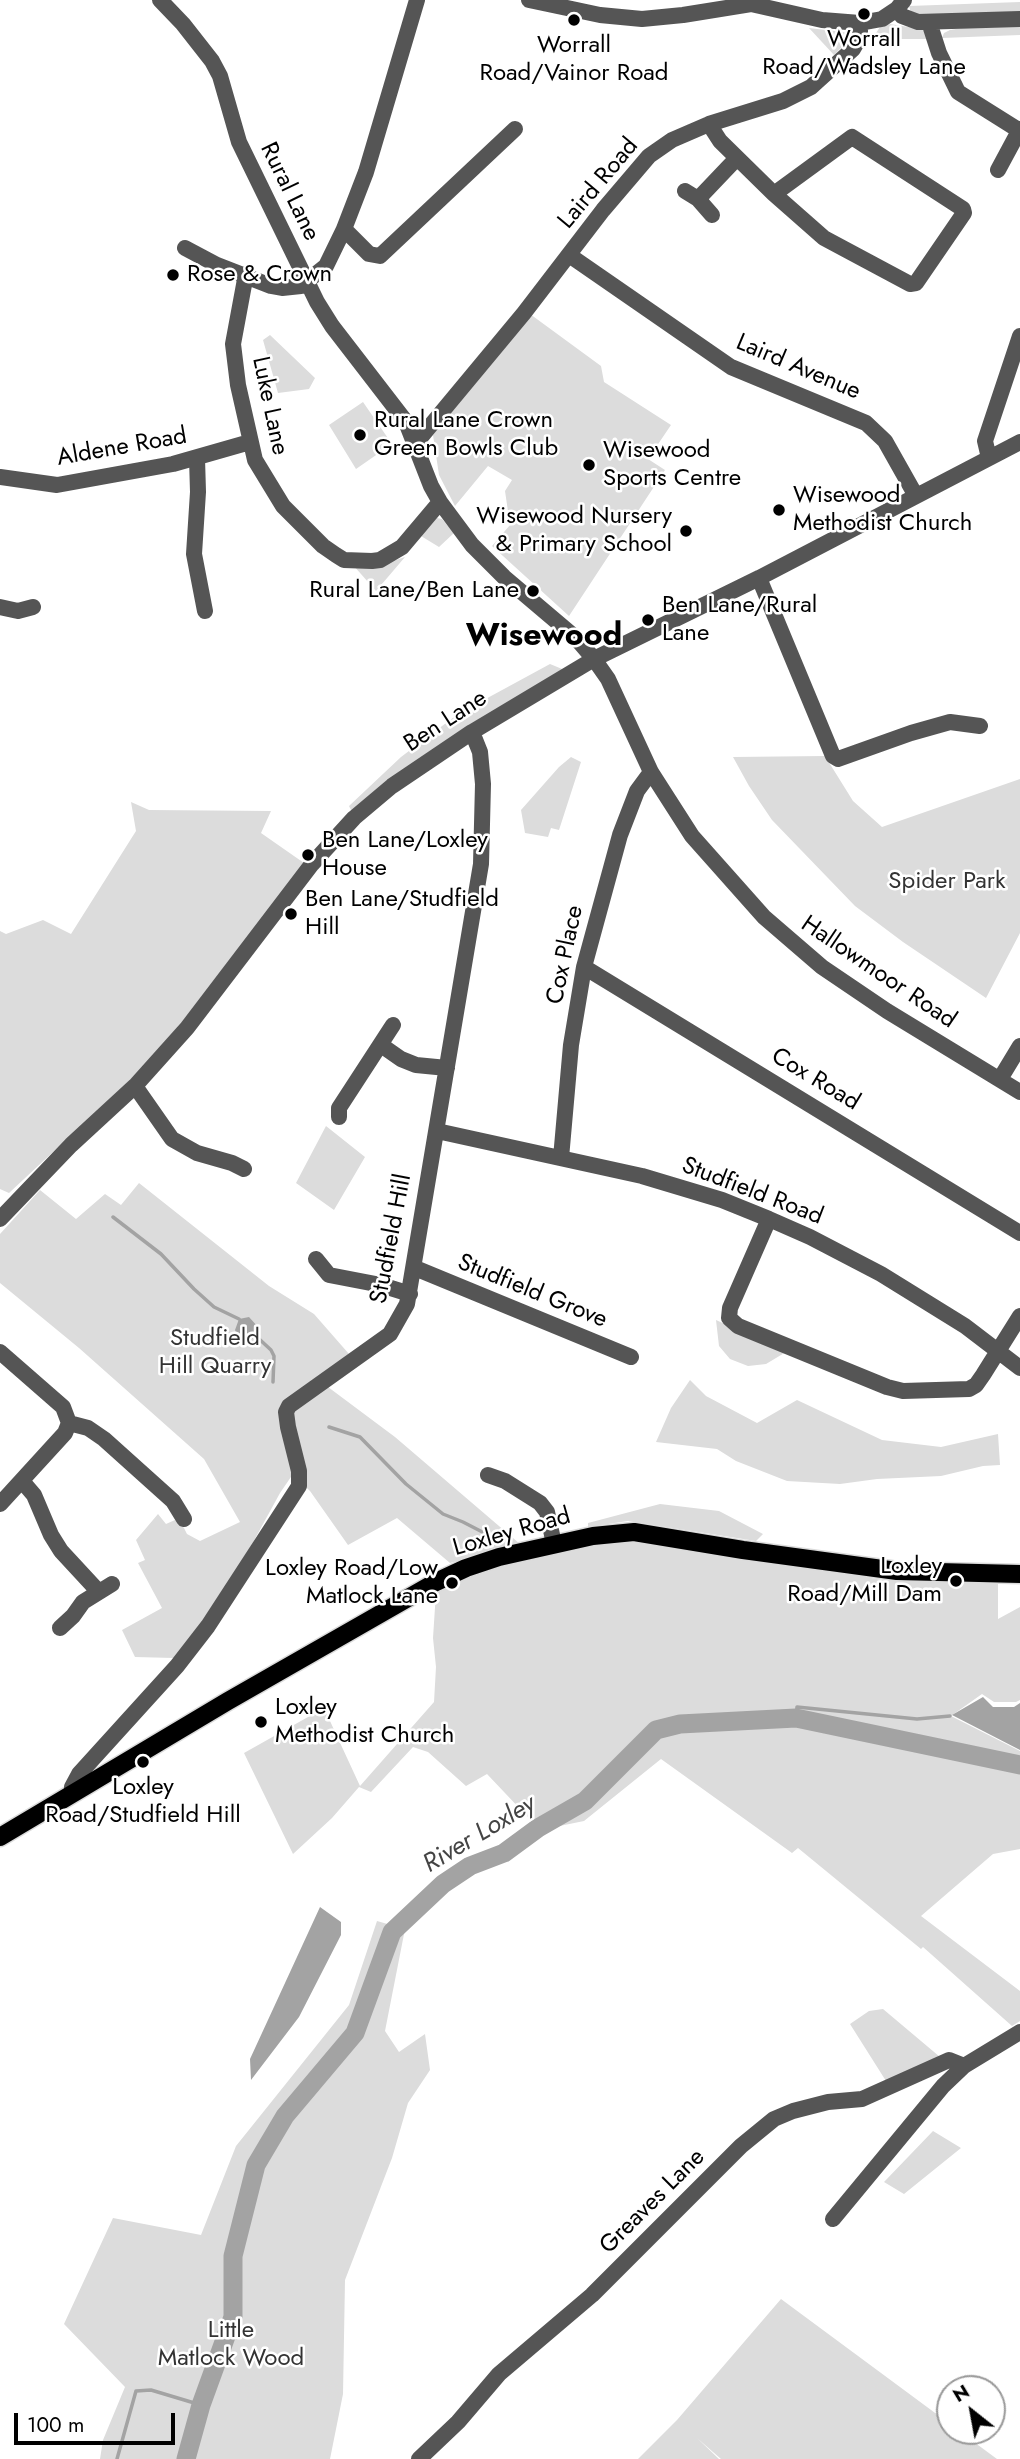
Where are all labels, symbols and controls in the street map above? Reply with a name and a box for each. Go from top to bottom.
marker: Worrall Road/Wadsley Lane [856,6,872,22]
marker: Worrall Road/Vainor Road [566,12,582,28]
place label: Worrall Road/Wadsley Lane [762,26,966,82]
place label: Worrall Road/Vainor Road [480,32,668,88]
street label: Laird Road [553,133,645,235]
street label: Rural Lane [253,138,325,246]
place label: Rose & Crown [187,261,332,289]
marker: Rose & Crown [165,267,181,283]
street label: Laird Avenue [731,329,865,407]
street label: Luke Lane [245,354,293,458]
place label: Rural Lane Crown Green Bowls Club [374,407,558,463]
street label: Aldene Road [55,422,189,474]
marker: Rural Lane Crown Green Bowls Club [352,427,368,443]
place label: Wisewood Sports Centre [603,437,741,493]
marker: Wisewood Sports Centre [581,457,597,473]
place label: Wisewood Methodist Church [793,482,972,538]
marker: Wisewood Methodist Church [771,502,787,518]
place label: Wisewood Nursery & Primary School [476,503,672,559]
marker: Wisewood Nursery & Primary School [678,523,694,539]
place label: Rural Lane/Ben Lane [309,577,519,605]
marker: Rural Lane/Ben Lane [525,583,541,599]
place label: Ben Lane/Rural Lane [662,592,817,648]
marker: Ben Lane/Rural Lane [640,612,656,628]
district label: Wisewood [466,618,622,656]
street label: Ben Lane [399,685,493,759]
place label: Ben Lane/Loxley House [322,827,488,883]
marker: Ben Lane/Loxley House [300,847,316,863]
park label: Spider Park [888,868,1006,896]
place label: Ben Lane/Studfield Hill [305,886,499,942]
street label: Cox Place [541,903,591,1007]
marker: Ben Lane/Studfield Hill [283,906,299,922]
street label: Hallowmoor Road [795,910,961,1036]
street label: Cox Road [765,1042,865,1118]
street label: Studfield Road [677,1152,827,1232]
street label: Studfield Hill [365,1172,419,1306]
street label: Studfield Grove [453,1249,611,1335]
park label: Studfield Hill Quarry [159,1325,271,1381]
street label: Loxley Road [450,1503,574,1563]
place label: Loxley Road/Mill Dam [787,1553,942,1609]
place label: Loxley Road/Low Matlock Lane [265,1555,438,1611]
marker: Loxley Road/Mill Dam [948,1573,964,1589]
marker: Loxley Road/Low Matlock Lane [444,1575,460,1591]
place label: Loxley Methodist Church [275,1694,454,1750]
marker: Loxley Methodist Church [253,1714,269,1730]
marker: Loxley Road/Studfield Hill [135,1754,151,1770]
place label: Loxley Road/Studfield Hill [45,1774,241,1830]
water label: River Loxley [418,1789,542,1881]
street label: Greaves Lane [594,2143,712,2261]
park label: Little Matlock Wood [158,2317,304,2373]
north arrow [936,2375,1006,2445]
text: N [948,2378,974,2409]
scale bar [18,2400,178,2444]
text: 100 m [27,2410,84,2440]

